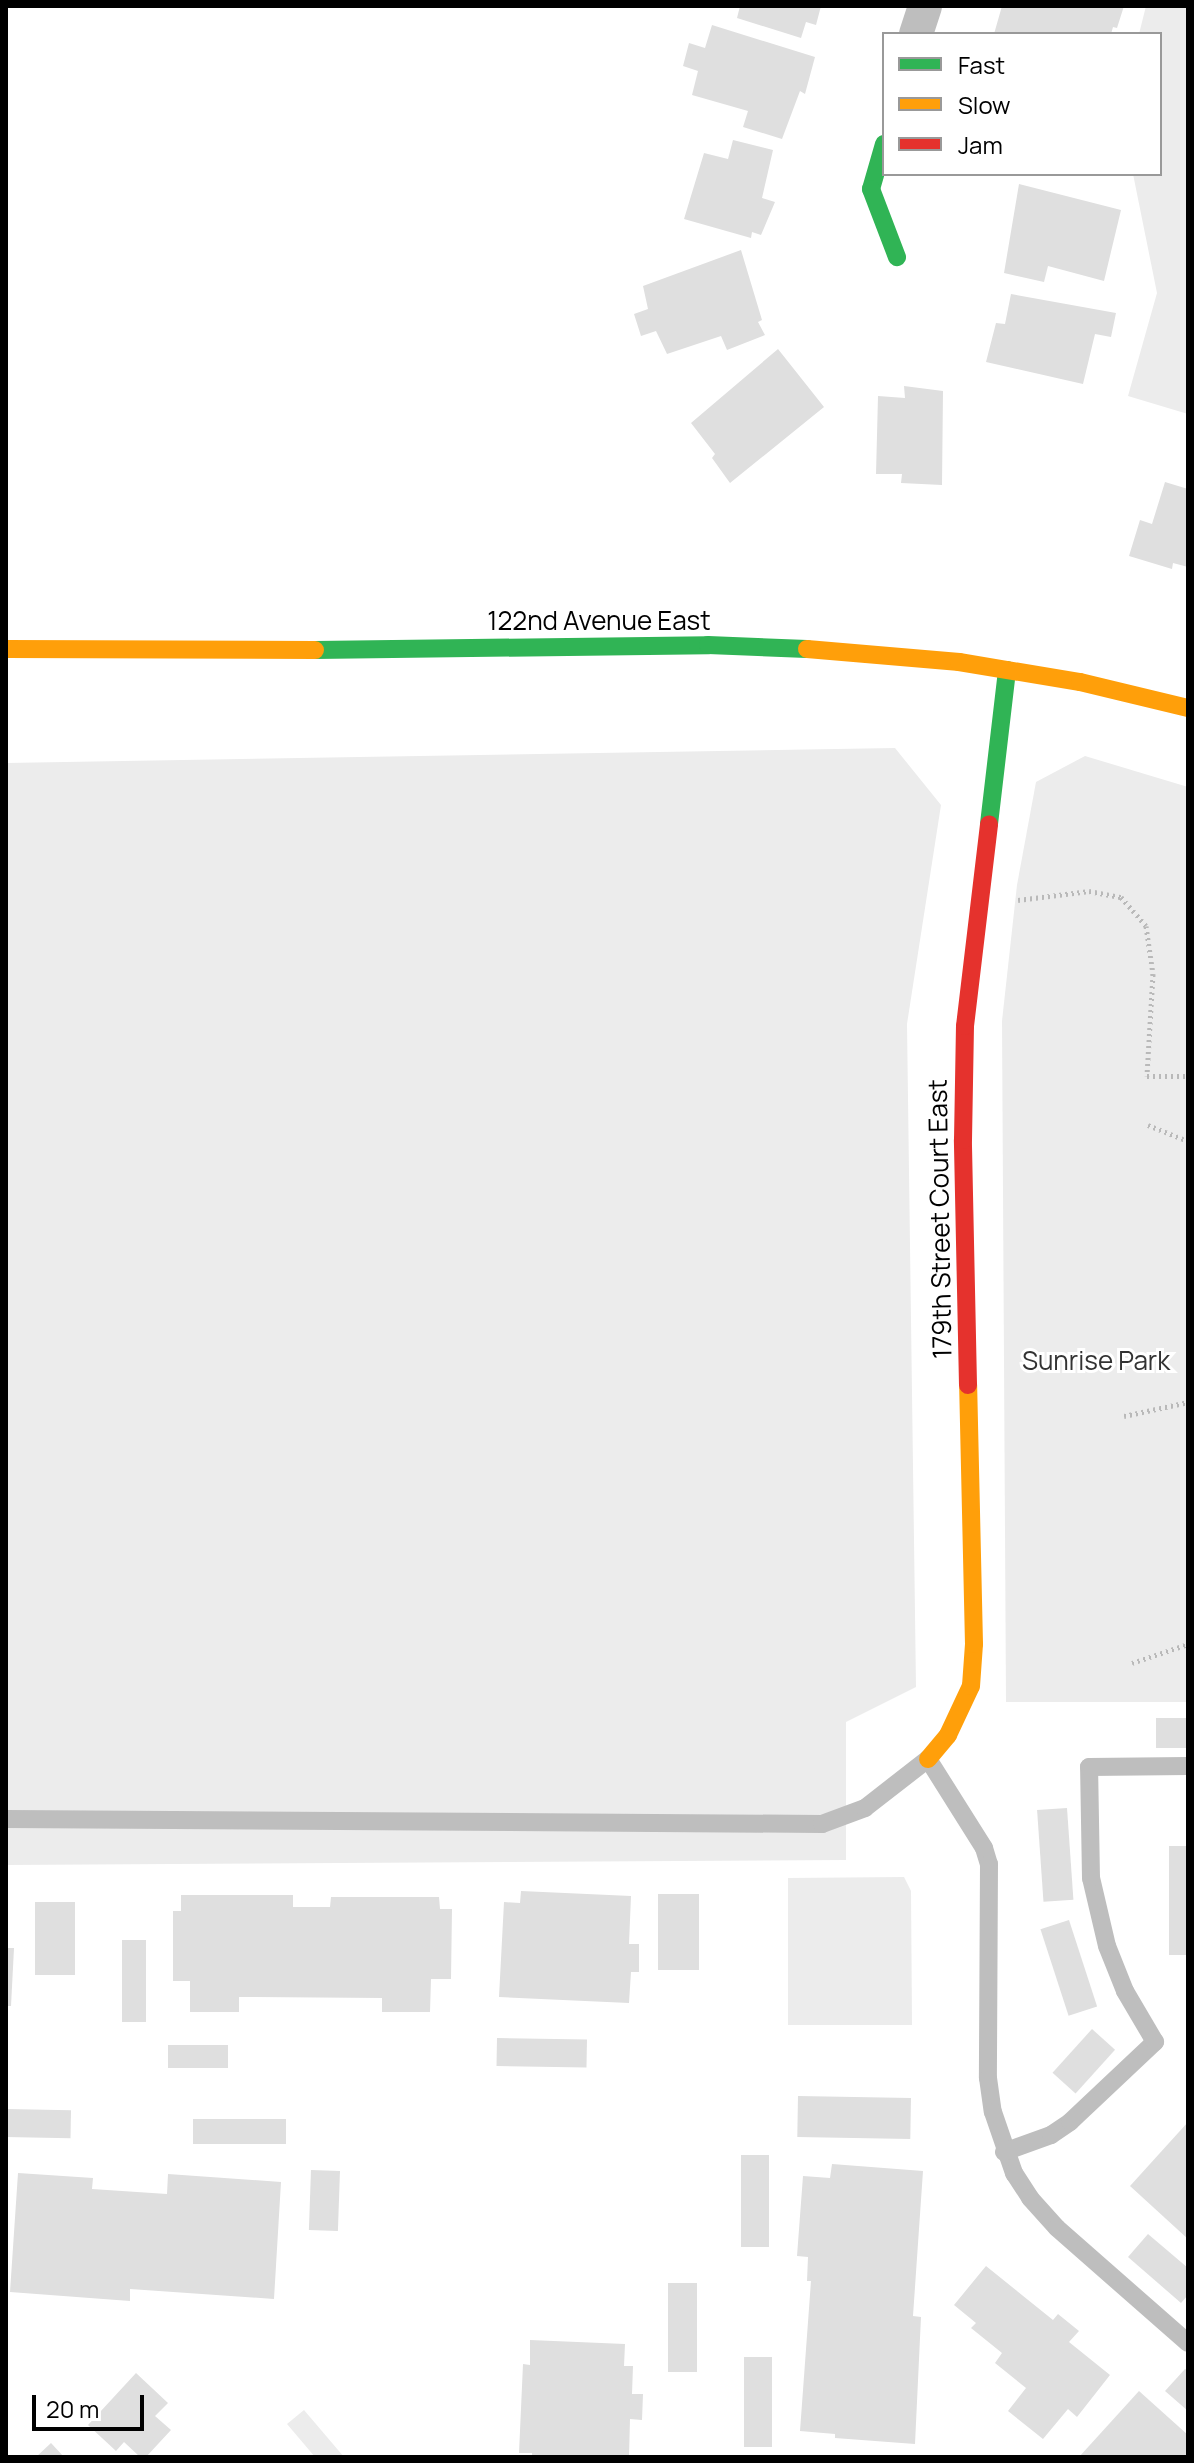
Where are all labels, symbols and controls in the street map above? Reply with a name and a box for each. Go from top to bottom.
legend [882,32,1162,176]
text: Fast [958,48,1005,81]
text: Slow [958,88,1011,121]
text: Jam [958,128,1003,161]
street label: 122nd Avenue East [487,605,711,637]
street label: 179th Street Court East [922,1079,958,1359]
park label: Sunrise Park [1022,1345,1170,1377]
scale bar [36,2379,148,2429]
text: 20 m [46,2392,99,2425]

